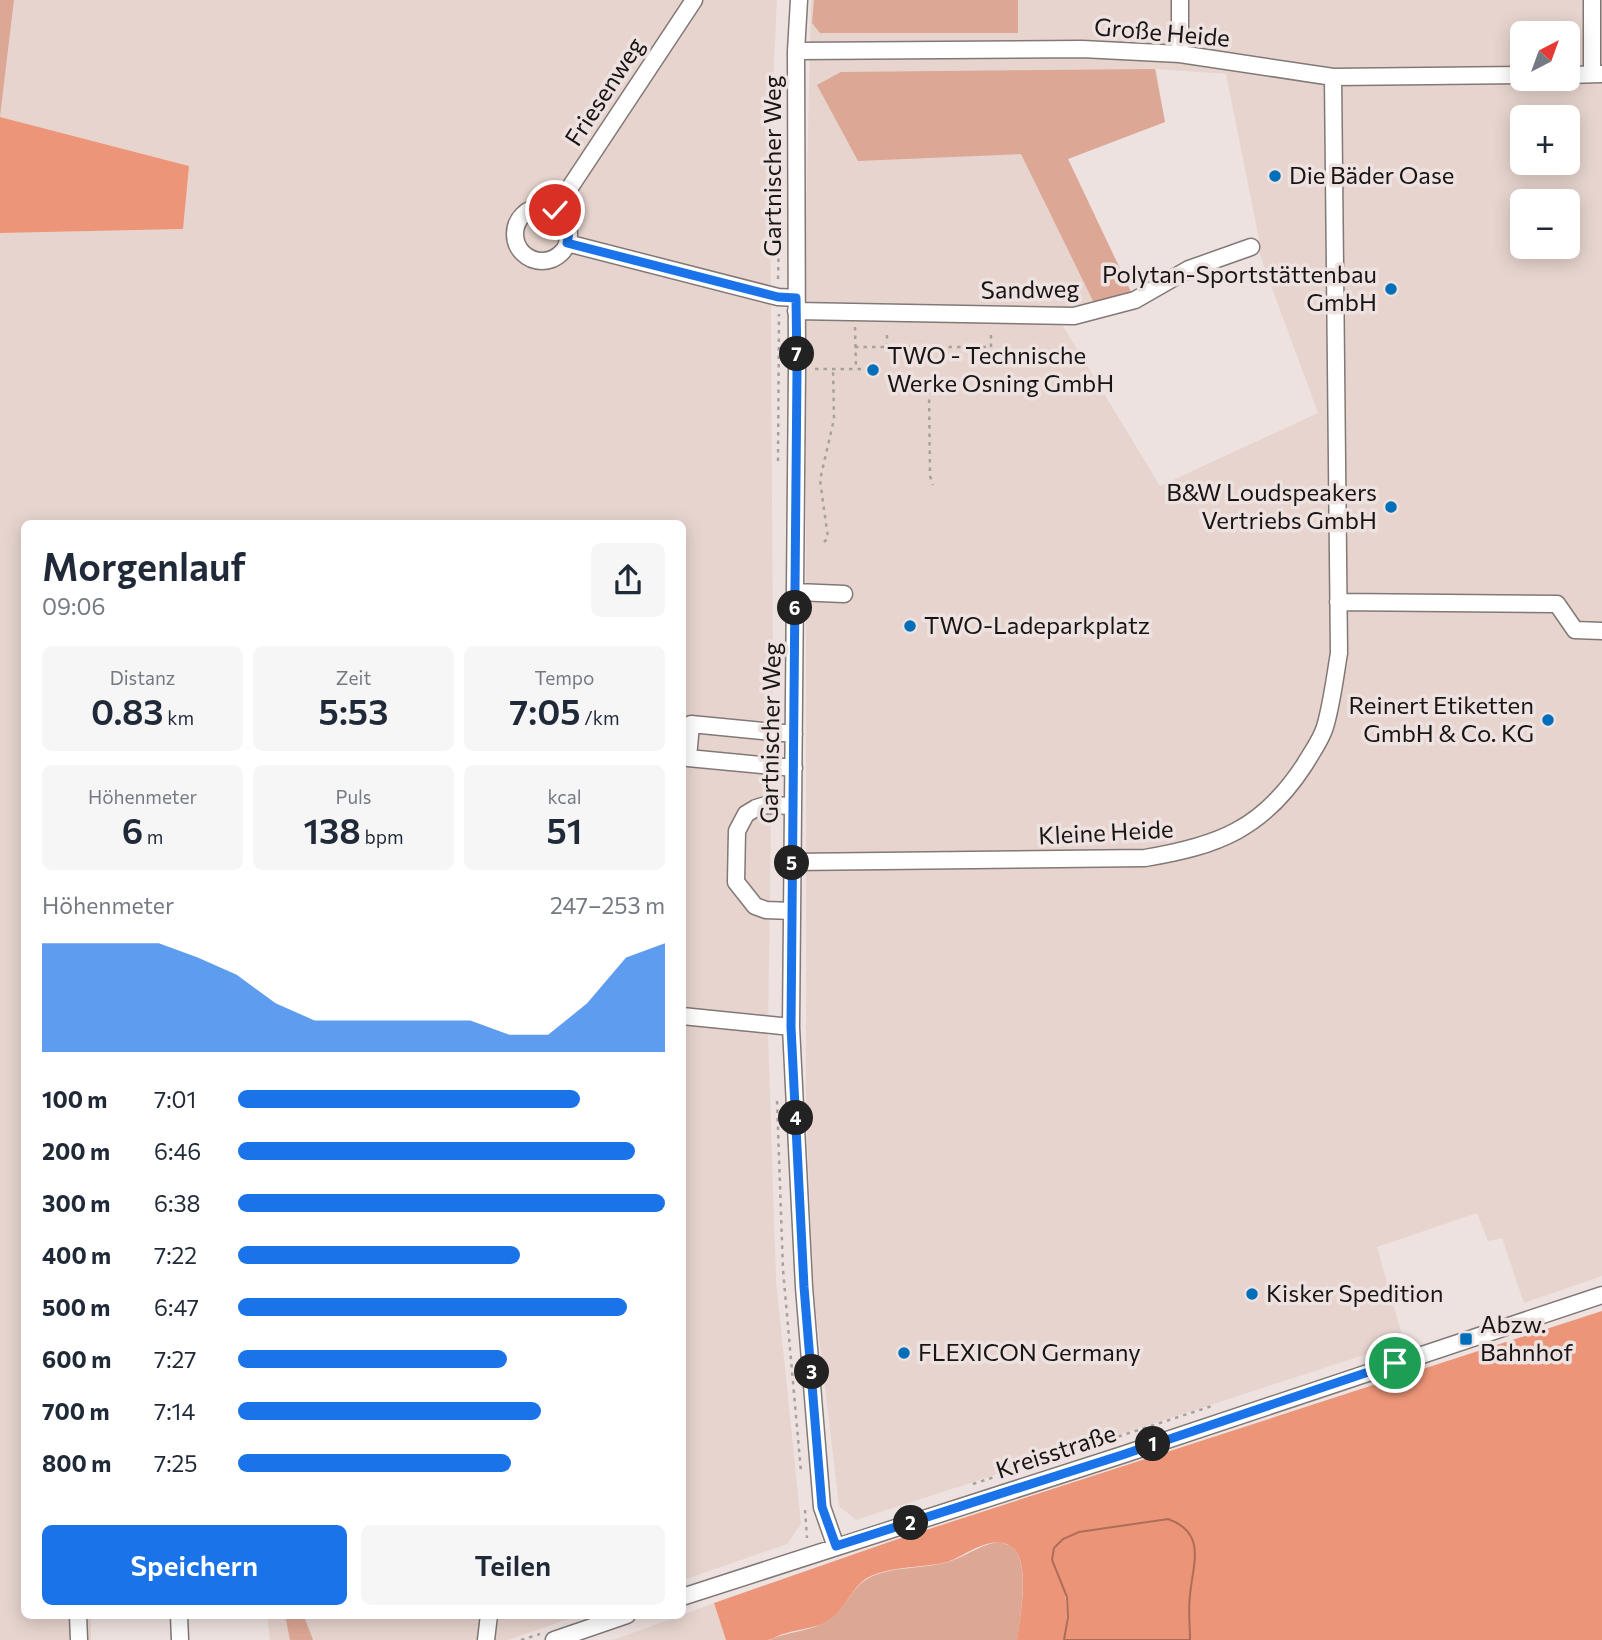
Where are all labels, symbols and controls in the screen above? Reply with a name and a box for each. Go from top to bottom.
street label: Große Heide [1093,11,1231,52]
north arrow [1510,21,1580,91]
map controls [1510,21,1580,259]
street label: Friesenweg [558,32,649,151]
street label: Gartnischer Weg [757,75,786,257]
button: + [1510,105,1580,175]
place label: Die Bäder Oase [1289,160,1454,189]
marker: Die Bäder Oase [1267,168,1283,184]
pin [525,180,585,240]
button: − [1510,189,1580,259]
icon: check [536,191,574,229]
place label: Polytan-Sportstättenbau GmbH [1102,259,1377,316]
street label: Sandweg [980,273,1080,304]
marker: Polytan-Sportstättenbau GmbH [1383,281,1399,297]
pin: 7 [780,336,814,372]
place label: TWO - Technische Werke Osning GmbH [887,340,1114,397]
text: 7 [791,342,802,365]
marker: TWO - Technische Werke Osning GmbH [865,362,881,378]
place label: B&W Loudspeakers Vertriebs GmbH [1166,477,1377,534]
marker: B&W Loudspeakers Vertriebs GmbH [1383,499,1399,515]
text: Morgenlauf [42,542,246,589]
button: share [591,543,665,617]
pin: 6 [778,590,812,626]
text: 09:06 [42,592,105,620]
text: 6 [789,596,800,619]
place label: TWO-Ladeparkplatz [924,610,1150,639]
marker: TWO-Ladeparkplatz [902,618,918,634]
street label: Gartnischer Weg [753,642,786,824]
text: Distanz [110,666,175,689]
text: Zeit [336,666,371,689]
text: Tempo [535,666,594,689]
text: 0.83 [91,689,164,732]
text: 5:53 [319,689,388,732]
text: 7:05 [509,689,581,732]
place label: Reinert Etiketten GmbH & Co. KG [1349,690,1534,747]
text: km [164,706,194,729]
text: /km [581,706,620,729]
marker: Reinert Etiketten GmbH & Co. KG [1540,712,1556,728]
text: Höhenmeter [88,785,197,808]
text: Puls [335,785,372,808]
text: kcal [547,785,582,808]
text: 6 [122,808,143,851]
text: 138 [303,808,361,851]
text: 51 [547,808,582,851]
street label: Kleine Heide [1038,813,1174,850]
text: m [143,825,163,848]
text: bpm [361,825,404,848]
pin: 5 [774,846,810,880]
text: 5 [786,851,797,874]
text: Höhenmeter [42,891,174,919]
text: 247–253 m [550,891,665,919]
text: 100 m [42,1085,107,1113]
text: 7:01 [154,1085,196,1113]
pin: 4 [778,1100,814,1136]
text: 4 [790,1106,801,1129]
text: 200 m [42,1137,110,1165]
text: 6:46 [154,1137,201,1165]
text: 300 m [42,1189,110,1217]
text: 6:38 [154,1189,200,1217]
text: 400 m [42,1241,111,1269]
text: 7:22 [154,1241,197,1269]
place label: Kisker Spedition [1266,1278,1444,1307]
marker: Kisker Spedition [1244,1286,1260,1302]
text: 500 m [42,1293,110,1321]
text: 6:47 [154,1293,199,1321]
place label: Abzw. Bahnhof [1480,1309,1573,1366]
marker: Abzw. Bahnhof [1458,1331,1474,1347]
pin [1365,1333,1425,1393]
place label: FLEXICON Germany [918,1337,1141,1366]
icon: arrive [1376,1344,1414,1382]
text: 600 m [42,1345,111,1373]
text: 7:27 [154,1345,196,1373]
marker: FLEXICON Germany [896,1345,912,1361]
pin: 3 [794,1354,830,1390]
text: 3 [806,1360,817,1383]
text: 700 m [42,1397,110,1425]
text: 7:14 [154,1397,195,1425]
street label: Kreisstraße [992,1418,1119,1484]
pin: 1 [1136,1426,1170,1462]
text: 1 [1148,1432,1157,1455]
text: 800 m [42,1449,111,1477]
text: 7:25 [154,1449,198,1477]
pin: 2 [894,1506,928,1540]
text: 2 [905,1511,916,1534]
button: Speichern [42,1525,347,1605]
button: Teilen [361,1525,665,1605]

